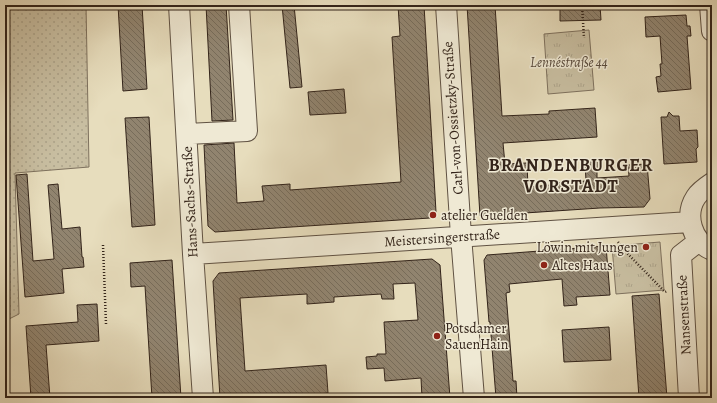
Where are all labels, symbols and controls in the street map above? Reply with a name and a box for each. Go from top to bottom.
street label: Carl-von-Ossietzky-Straße [438,41,468,195]
park label: Lennéstraße 44 [530,53,608,72]
street label: Hans-Sachs-Straße [178,146,202,258]
district label: BRANDENBURGER VORSTADT [488,153,654,198]
place label: atelier Guelden [441,206,528,225]
marker: atelier Guelden [428,210,438,220]
street label: Meistersingerstraße [383,224,501,252]
place label: Löwin mit Jungen [537,238,638,257]
marker: Löwin mit Jungen [641,242,651,252]
place label: Altes Haus [551,256,613,275]
marker: Altes Haus [539,260,549,270]
street label: Nansenstraße [672,275,696,355]
place label: Potsdamer SauenHain [445,319,509,354]
marker: Potsdamer SauenHain [432,331,442,341]

